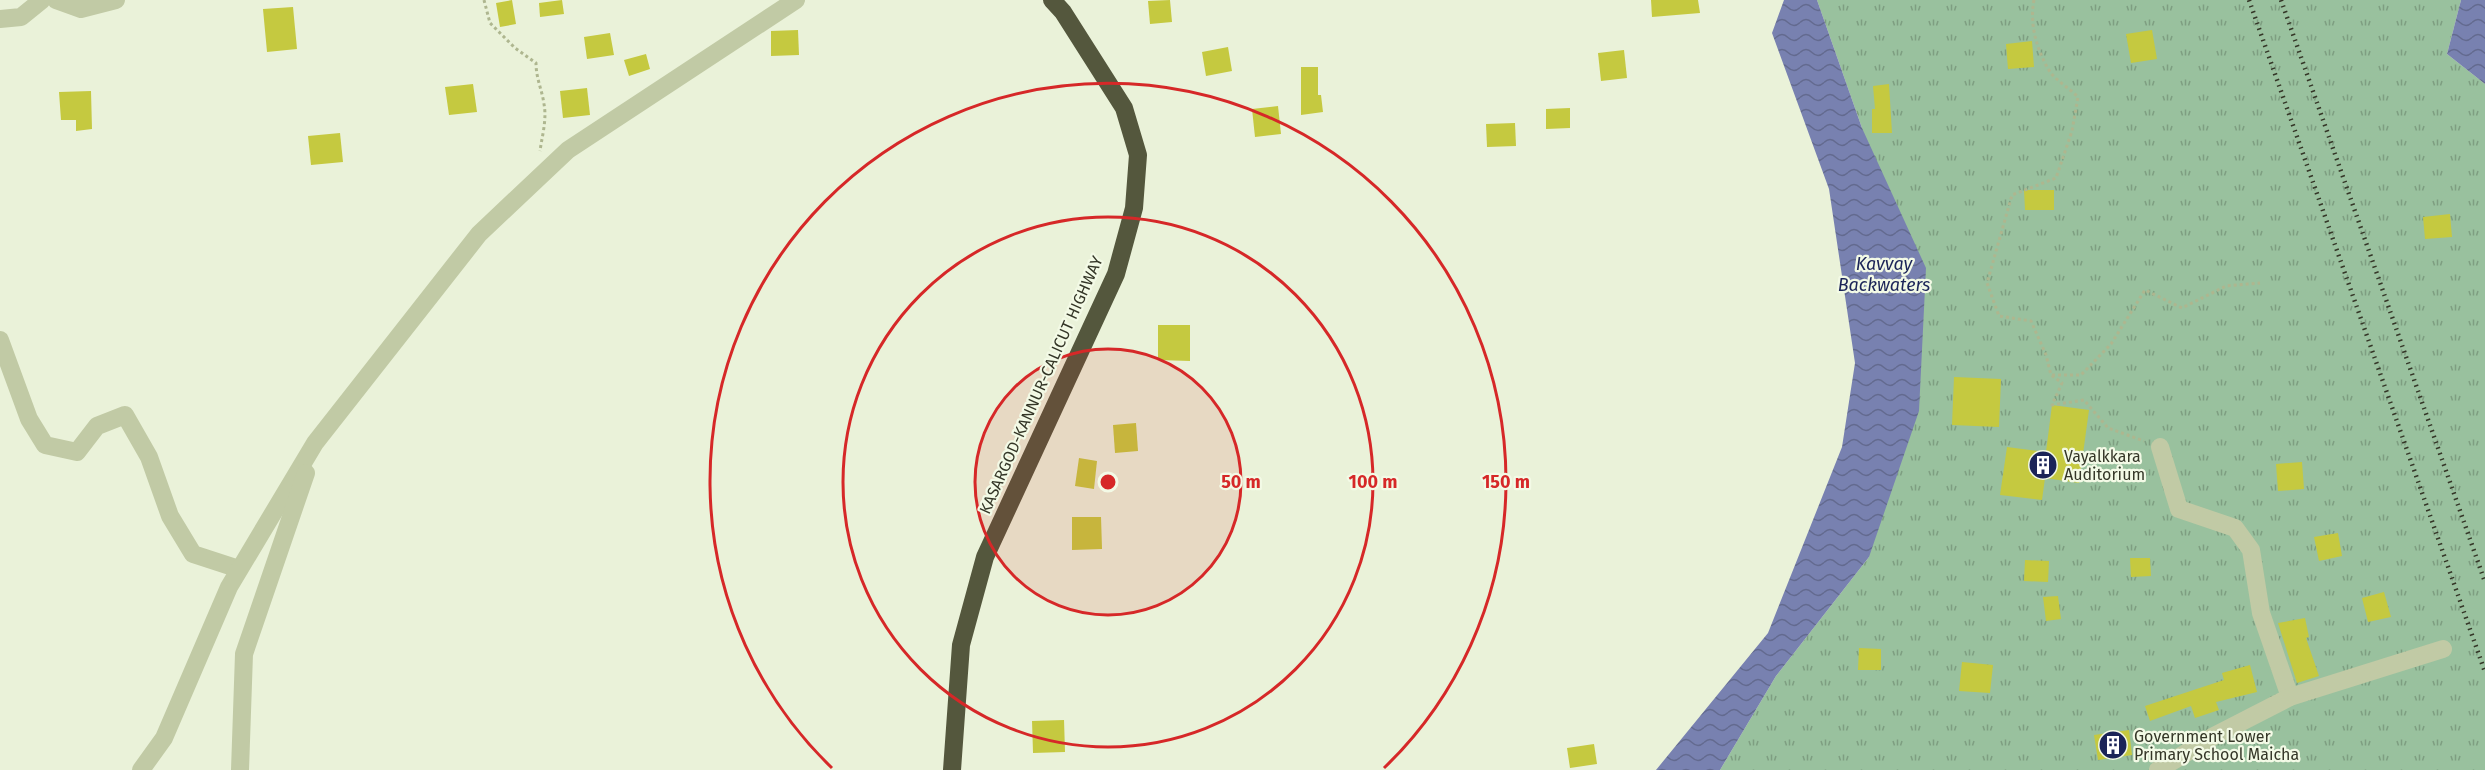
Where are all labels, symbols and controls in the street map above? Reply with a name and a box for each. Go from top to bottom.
street label: KASARGOD-KANNUR-CALICUT HIGHWAY [975,253,1107,517]
water label: Kavvay Backwaters [1838,253,1930,296]
place label: Vayalkkara Auditorium [2064,447,2145,484]
building icon: Vayalkkara Auditorium [2027,449,2059,481]
text: 50 m [1221,471,1261,493]
text: 100 m [1349,471,1397,493]
text: 150 m [1482,471,1530,493]
centre of rings [1098,472,1118,492]
place label: Government Lower Primary School Maicha [2134,727,2299,764]
building icon: Government Lower Primary School Maicha [2097,729,2129,761]

